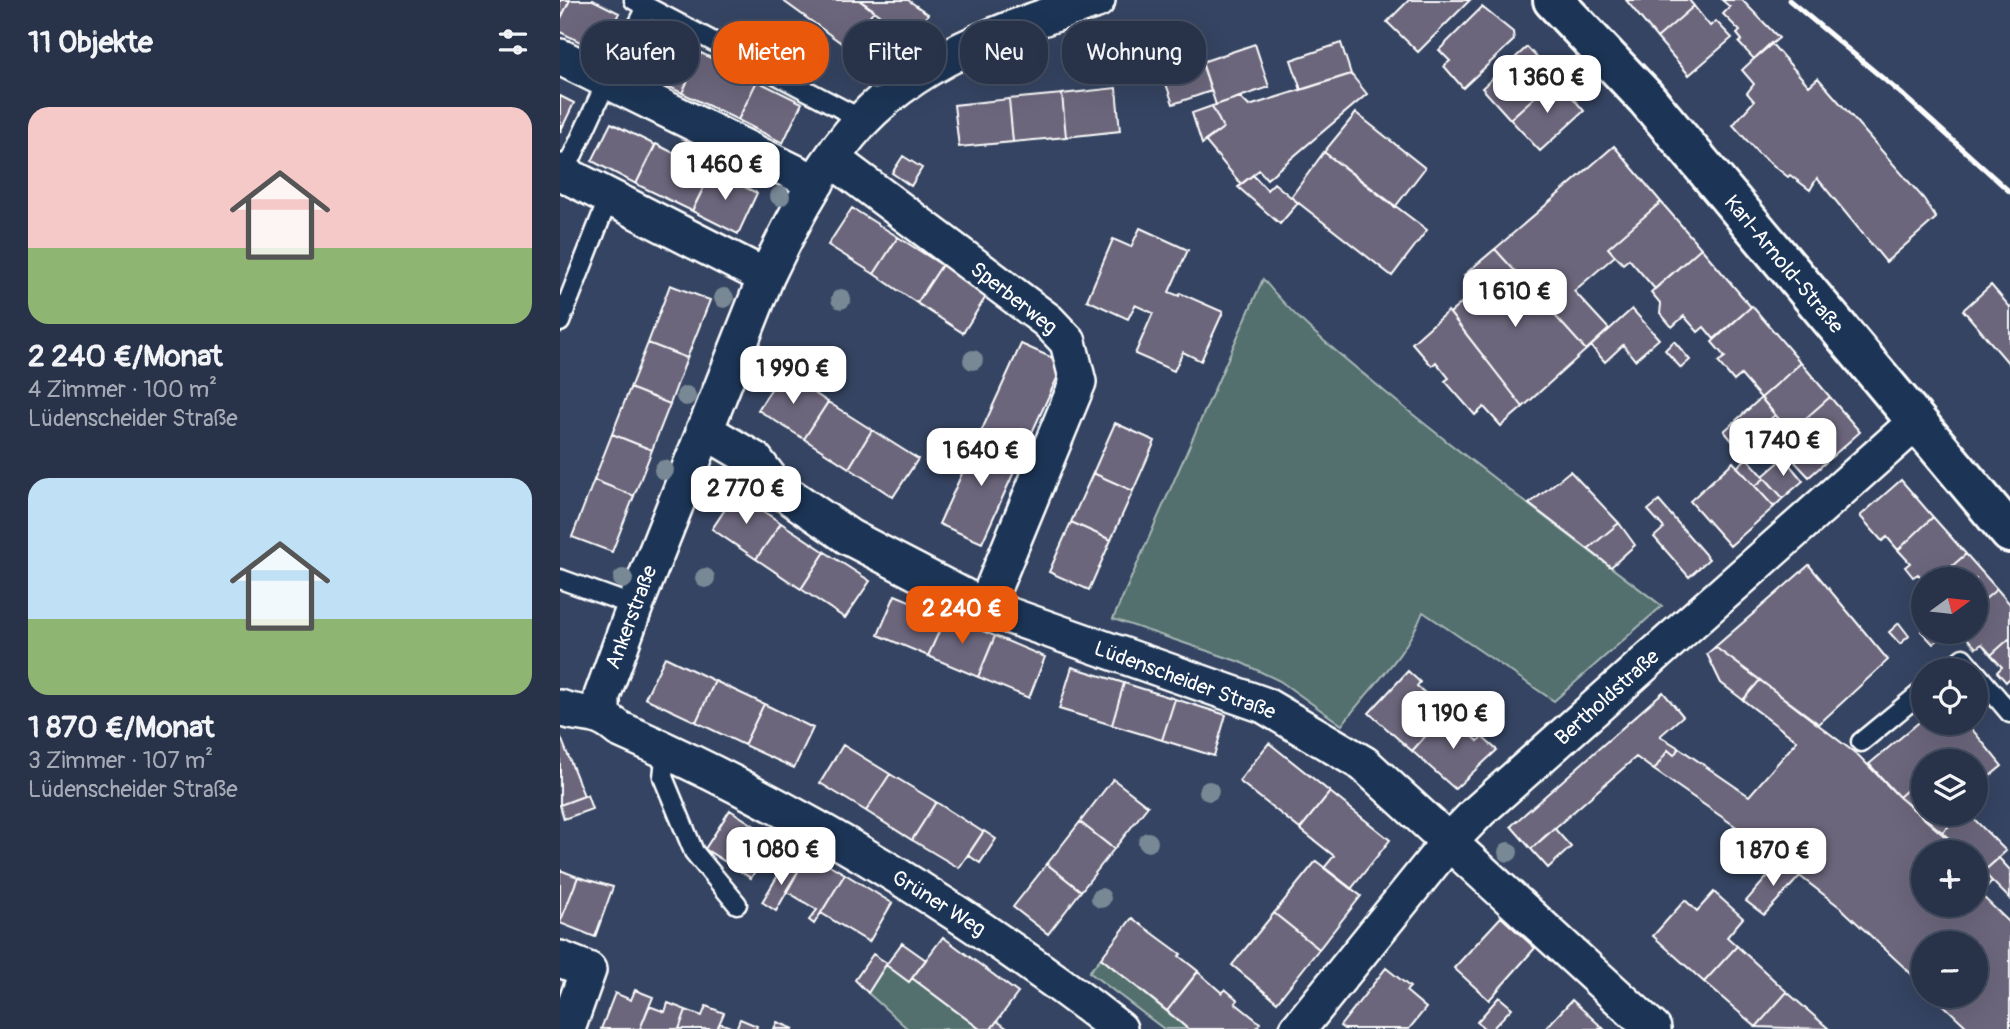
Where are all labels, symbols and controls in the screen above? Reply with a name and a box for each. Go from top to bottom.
chip: Kaufen [581,21,699,84]
chip: Mieten [713,21,829,84]
chip: Filter [843,21,946,84]
chip: Neu [960,21,1048,84]
chip: Wohnung [1062,21,1206,84]
icon: filters [494,23,532,61]
text: 11 Objekte [28,24,153,61]
pin: 1 360 € [1482,55,1612,115]
text: 1 360 € [1509,63,1585,92]
pin: 1 460 € [660,142,790,202]
text: 1 460 € [687,150,763,179]
icon: home [217,152,343,278]
street label: Karl-Arnold-Straße [1718,190,1850,340]
street label: Sperberweg [965,256,1063,341]
pin: 1 610 € [1450,270,1580,329]
text: 1 610 € [1479,277,1551,306]
text: 2 240 €/Monat [28,338,223,375]
pin: 1 990 € [728,346,858,406]
text: 1 990 € [756,354,830,383]
text: 4 Zimmer · 100 m² [28,375,217,404]
text: Lüdenscheider Straße [28,404,238,433]
pin: 1 740 € [1718,419,1848,478]
text: 1 740 € [1745,426,1821,455]
pin: 1 640 € [916,428,1046,488]
text: 1 640 € [943,436,1019,465]
pin: 2 770 € [681,466,811,526]
text: 2 770 € [707,474,785,503]
icon: home [217,523,343,649]
street label: Ankerstraße [599,561,664,673]
north arrow [1911,567,1988,644]
map controls [1911,567,1988,1008]
pin: 2 240 € [897,586,1027,646]
text: 2 240 € [922,594,1002,623]
street label: Lüdenscheider Straße [1090,635,1280,726]
street label: Bertholdstraße [1549,643,1666,751]
button: locate [1911,658,1988,735]
pin: 1 190 € [1388,692,1518,751]
text: 1 190 € [1418,699,1488,728]
text: 1 870 €/Monat [28,709,214,746]
text: 3 Zimmer · 107 m² [28,746,213,775]
button: layers [1911,749,1988,826]
text: Lüdenscheider Straße [28,775,238,804]
pin: 1 080 € [716,828,846,887]
pin: 1 870 € [1708,828,1838,888]
text: 1 080 € [742,835,820,864]
text: 1 870 € [1736,836,1810,865]
button: + [1911,840,1988,917]
street label: Grüner Weg [887,864,991,943]
button: − [1911,931,1988,1008]

